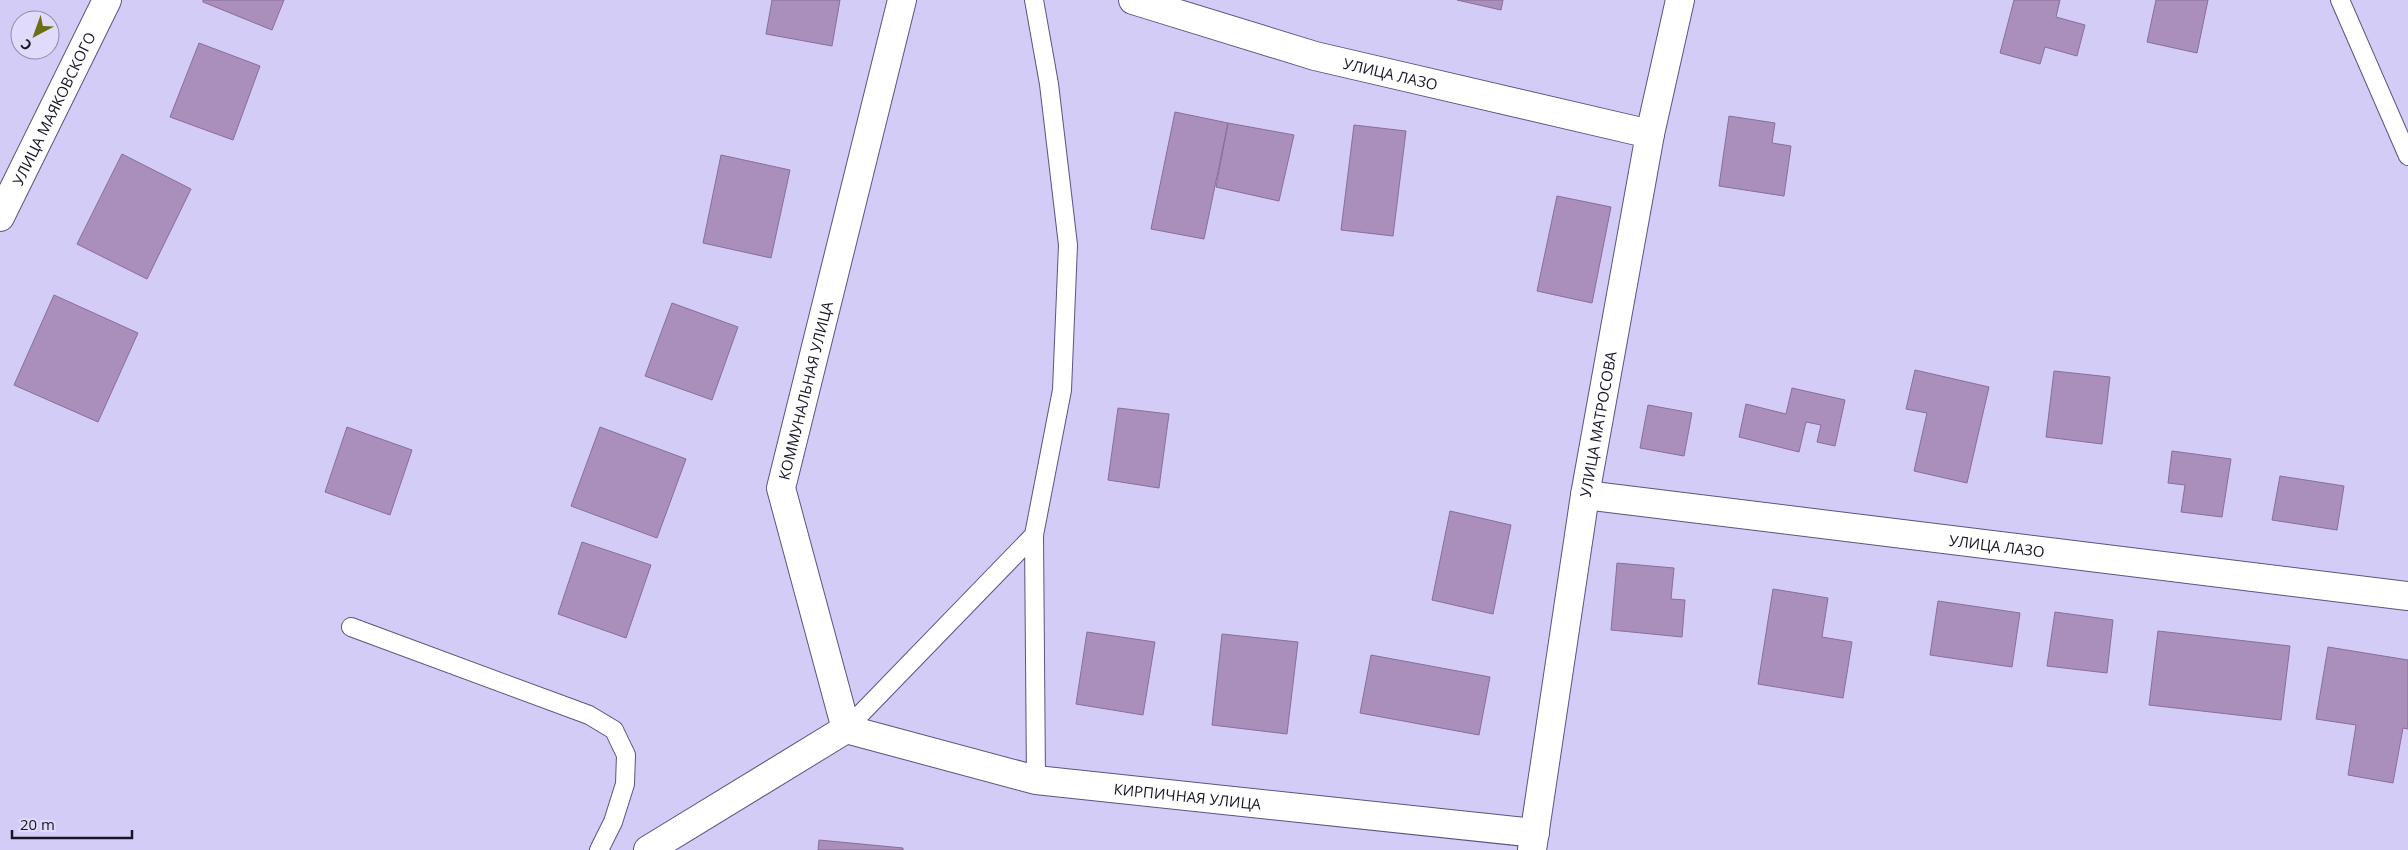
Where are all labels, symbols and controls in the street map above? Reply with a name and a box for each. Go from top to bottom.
north arrow [10,10,60,60]
street label: УЛИЦА МАЯКОВСКОГО [8,29,98,189]
street label: УЛИЦА ЛАЗО [1341,53,1440,94]
street label: КОММУНАЛЬНАЯ УЛИЦА [773,299,837,482]
street label: УЛИЦА МАТРОСОВА [1575,349,1621,499]
street label: УЛИЦА ЛАЗО [1948,530,2046,561]
street label: КИРПИЧНАЯ УЛИЦА [1113,778,1263,814]
scale bar [12,808,132,840]
text: 20 m [20,814,55,834]

